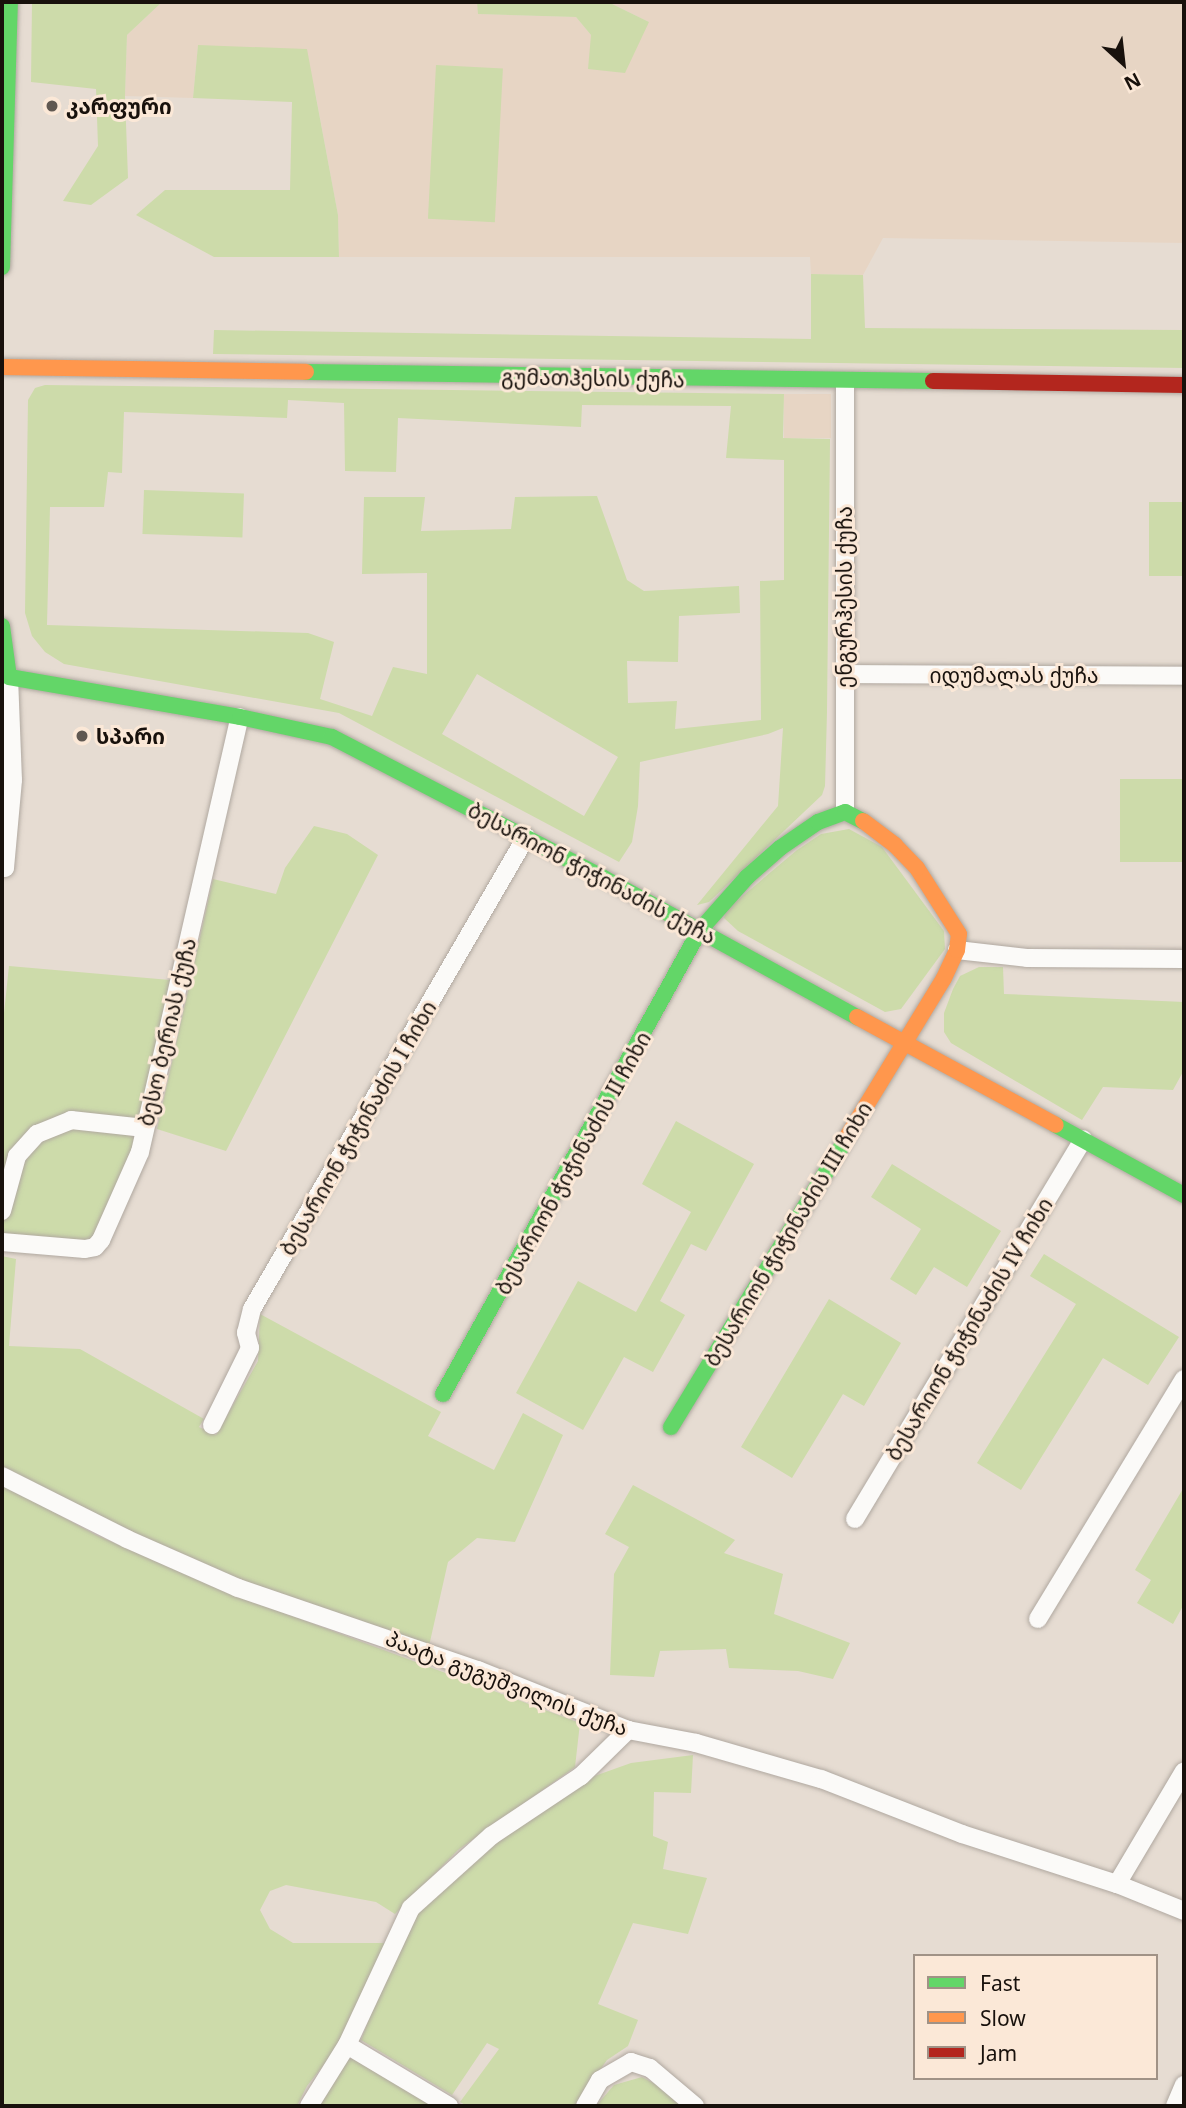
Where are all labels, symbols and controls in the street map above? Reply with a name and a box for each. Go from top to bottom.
north arrow [1088,28,1158,98]
text: N [1120,67,1145,97]
place label: კარფური [66,93,172,119]
marker: კარფური [44,98,60,114]
street label: გუმათჰესის ქუჩა [501,364,685,392]
street label: ენგურჰესის ქუჩა [831,506,857,688]
street label: იდუმალას ქუჩა [930,662,1098,688]
place label: სპარი [96,723,165,749]
marker: სპარი [74,728,90,744]
street label: ბესარიონ ჭიჭინაძის ქუჩა [464,797,720,949]
street label: ბესო ბერიას ქუჩა [133,936,201,1128]
street label: ბესარიონ ჭიჭინაძის I ჩიხი [275,996,441,1260]
street label: ბესარიონ ჭიჭინაძის II ჩიხი [490,1027,656,1299]
street label: ბესარიონ ჭიჭინაძის III ჩიხი [699,1097,877,1371]
street label: ბესარიონ ჭიჭინაძის IV ჩიხი [880,1193,1058,1465]
street label: პაატა გუგუშვილის ქუჩა [382,1625,632,1741]
legend [913,1954,1158,2080]
text: Fast [980,1969,1020,1997]
text: Slow [980,2004,1026,2032]
text: Jam [980,2039,1017,2067]

